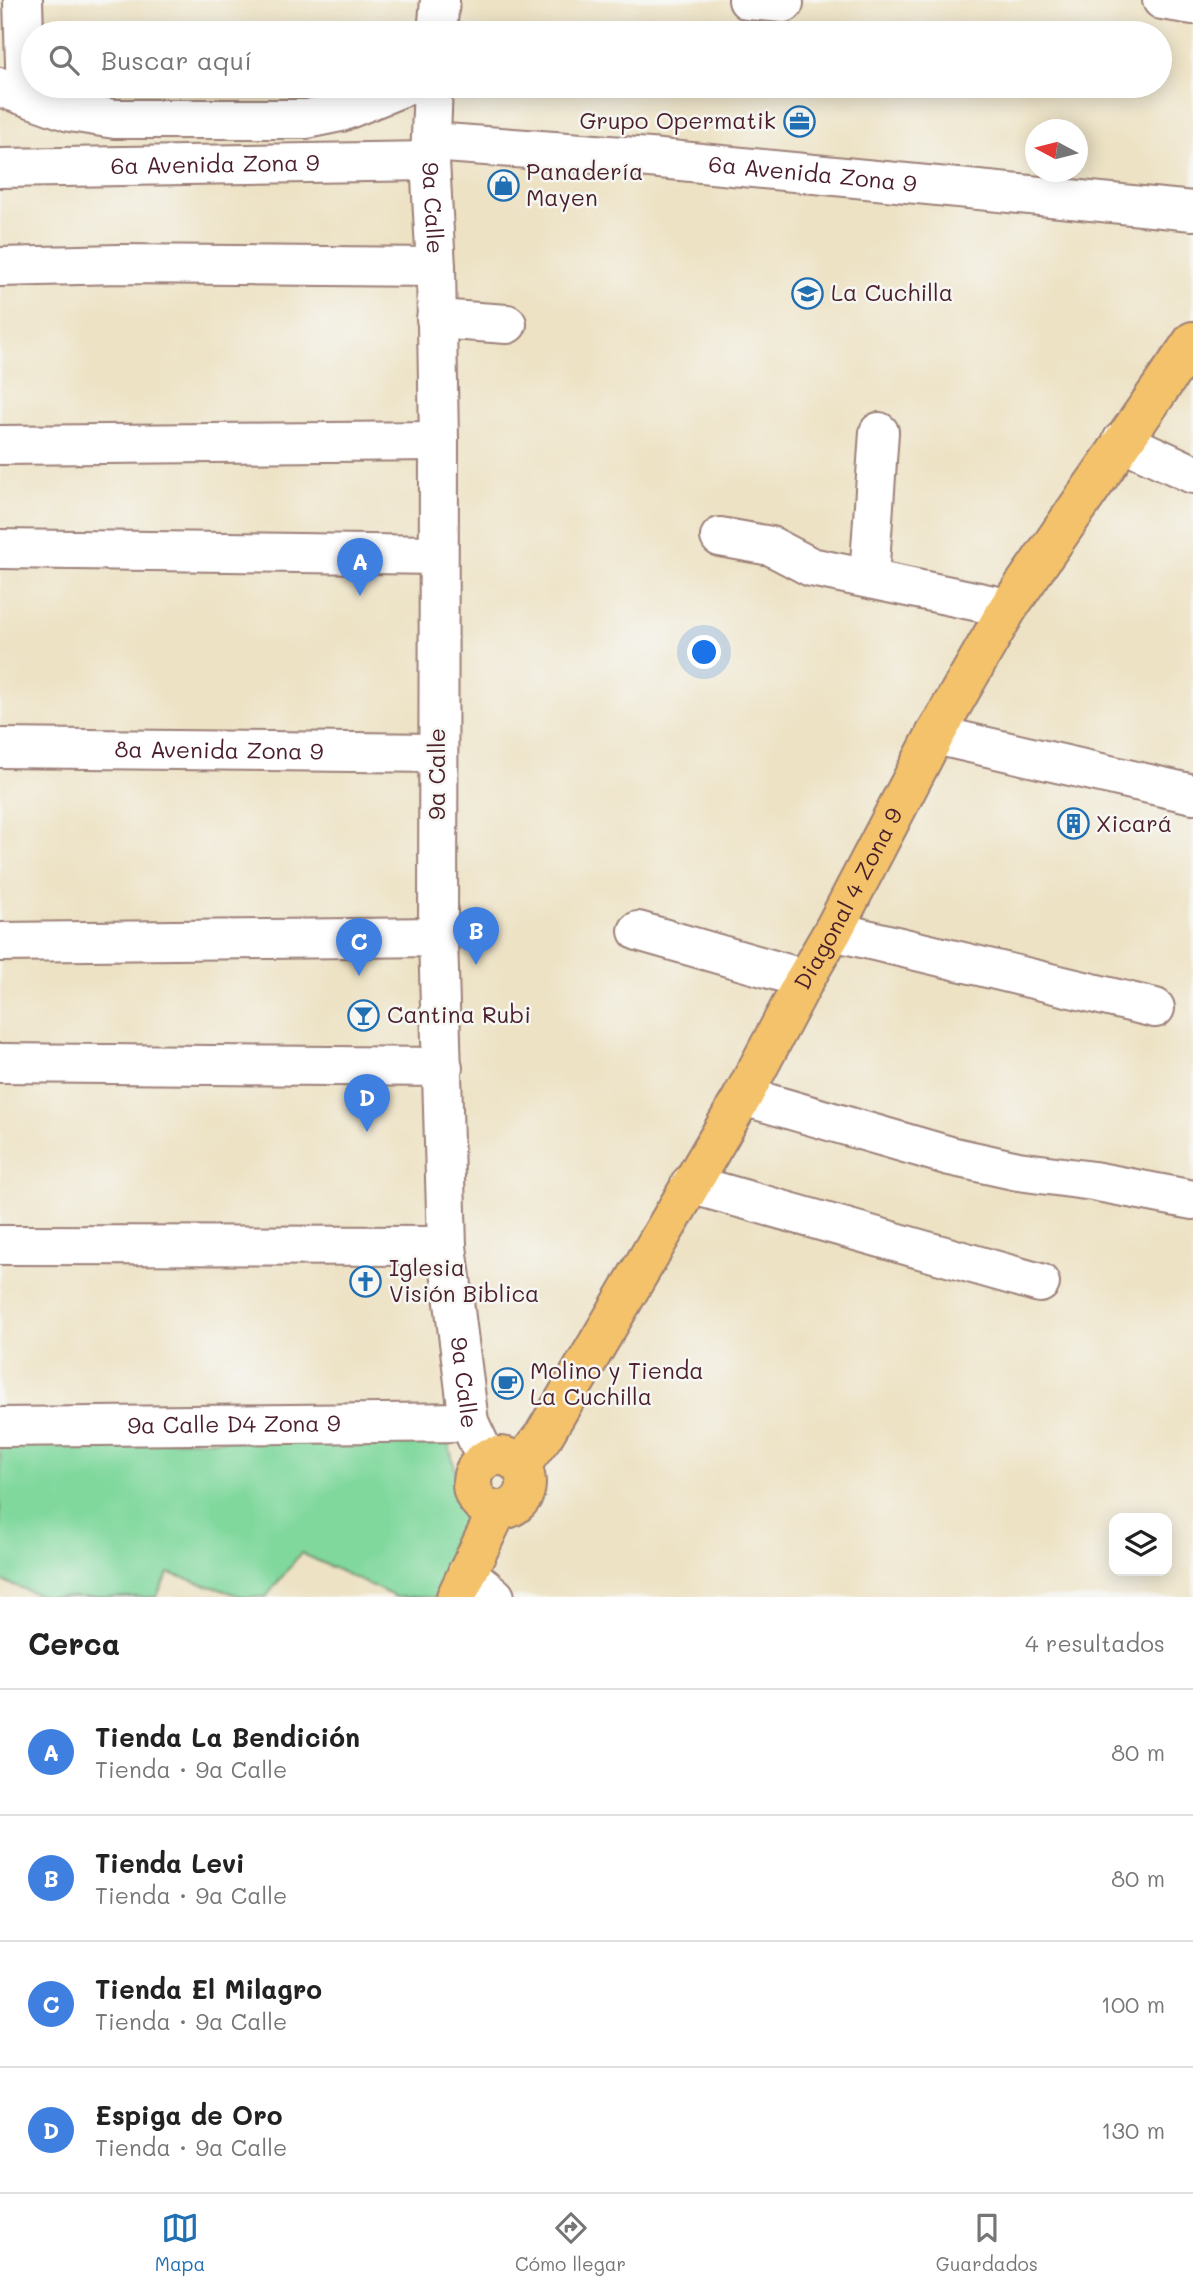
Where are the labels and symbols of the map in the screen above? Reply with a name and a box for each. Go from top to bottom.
office icon: Grupo Opermatik [782,104,816,138]
place label: Grupo Opermatik [579,105,776,135]
north arrow [1025,119,1088,182]
street label: 6a Avenida Zona 9 [110,147,320,180]
street label: 6a Avenida Zona 9 [707,148,918,198]
place label: Panadería Mayen [526,156,643,212]
street label: 9a Calle [416,161,451,255]
shop icon: Panadería Mayen [486,168,520,202]
school or university icon: La Cuchilla [791,276,825,310]
place label: La Cuchilla [831,277,953,307]
pin: A [337,538,383,596]
your location [687,635,721,669]
street label: 9a Calle [421,728,451,820]
street label: 8a Avenida Zona 9 [114,733,324,766]
street label: Diagonal 4 Zona 9 [786,802,909,994]
building icon: Xicará [1056,807,1090,841]
place label: Xicará [1096,808,1172,838]
pin: B [453,907,499,965]
pin: C [336,918,382,976]
bar icon: Cantina Rubi [347,998,381,1032]
place label: Cantina Rubi [387,999,531,1029]
pin: D [344,1074,390,1132]
place label: Iglesia Visión Biblica [389,1252,539,1308]
church icon: Iglesia Visión Biblica [349,1264,383,1298]
street label: 9a Calle [444,1335,486,1430]
place label: Molino y Tienda La Cuchilla [530,1355,704,1411]
cafe icon: Molino y Tienda La Cuchilla [490,1367,524,1401]
street label: 9a Calle D4 Zona 9 [127,1407,341,1440]

